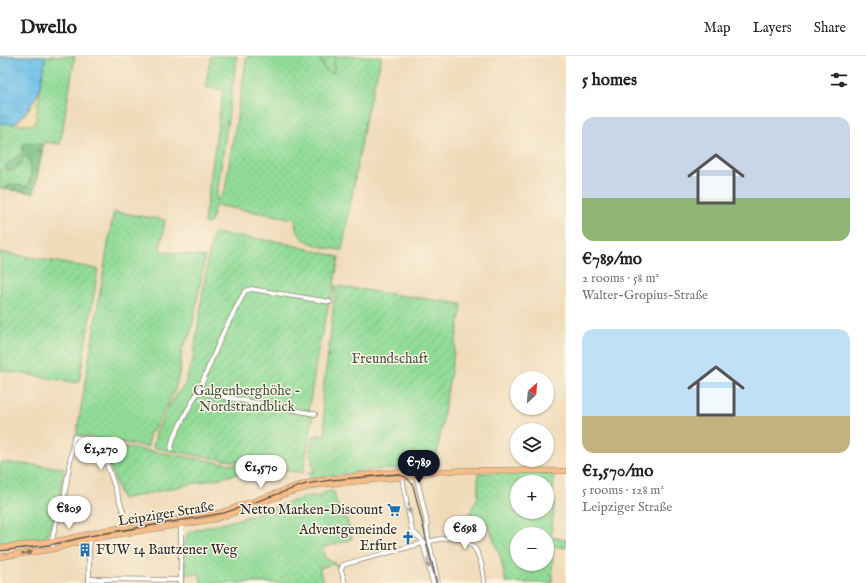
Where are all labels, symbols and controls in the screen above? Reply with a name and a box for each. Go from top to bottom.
text: Dwello [20,16,77,40]
text: Map [704,19,731,37]
text: Layers [753,19,792,37]
text: Share [814,19,846,37]
icon: filters [828,69,850,91]
text: 5 homes [582,70,637,91]
icon: home [680,143,752,215]
text: €789/mo [582,249,642,270]
text: 2 rooms · 58 m² [582,270,659,287]
text: Walter-Gropius-Straße [582,287,708,304]
park label: Freundschaft [352,350,429,368]
icon: home [680,355,752,427]
north arrow [510,371,554,415]
map controls [510,371,554,571]
park label: Galgenberghöhe - Nordstrandblick [193,382,301,416]
button: layers [510,423,554,467]
pin: €1,270 [68,437,134,471]
text: €1,270 [84,441,118,458]
pin: €789 [395,450,443,484]
text: €789 [407,454,431,471]
pin: €1,570 [228,455,294,489]
text: €1,570 [244,459,278,476]
text: €1,570/mo [582,461,653,482]
button: + [510,475,554,519]
text: 5 rooms · 128 m² [582,482,664,499]
pin: €809 [45,496,93,530]
street label: Leipziger Straße [117,497,216,530]
text: Leipziger Straße [582,499,672,516]
text: €809 [57,500,81,517]
place label: Netto Marken-Discount [240,501,383,519]
supermarket icon: Netto Marken-Discount [386,502,402,518]
one-way arrow [406,502,412,514]
pin: €698 [441,516,489,550]
text: €698 [453,520,477,537]
place label: Adventgemeinde Erfurt [298,521,398,555]
button: − [510,527,554,571]
church icon: Adventgemeinde Erfurt [400,530,416,546]
place label: FUW 14 Bautzener Weg [96,541,238,559]
building icon: FUW 14 Bautzener Weg [77,542,93,558]
one-way arrow [21,550,33,556]
one-way arrow [425,557,431,569]

